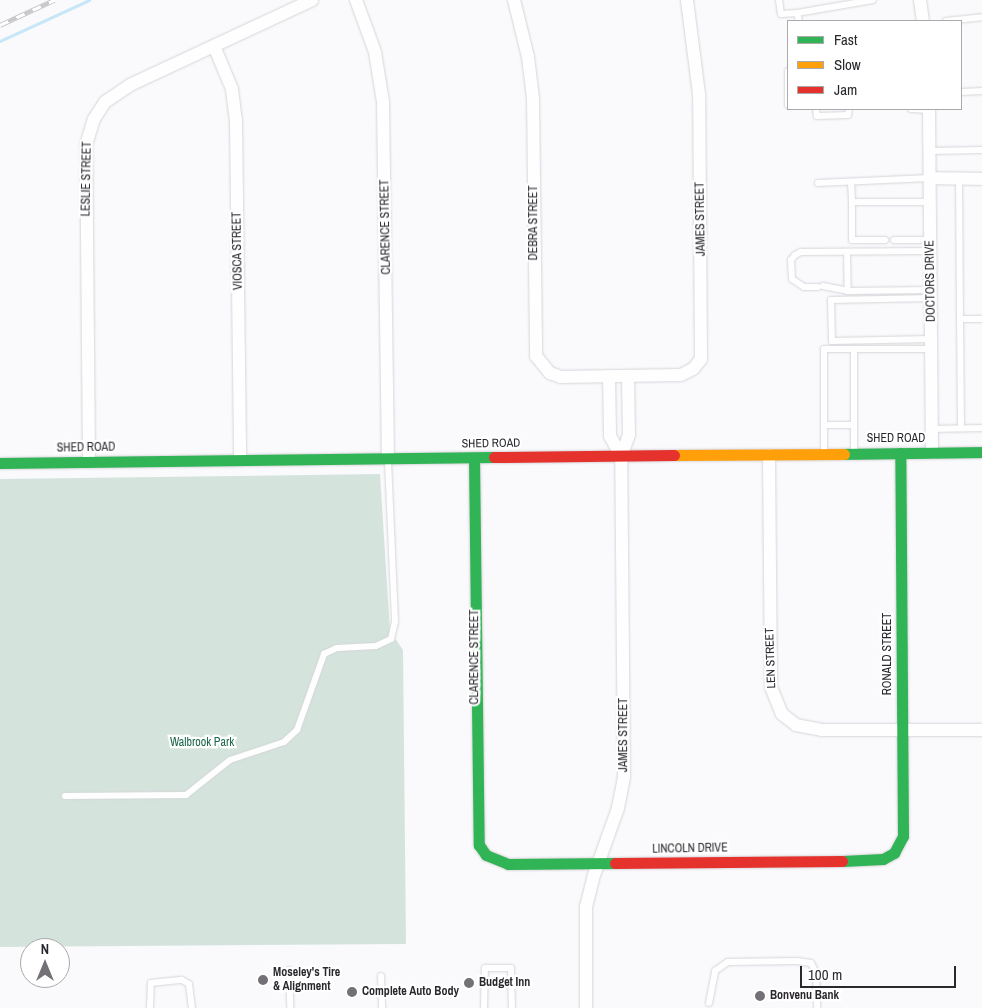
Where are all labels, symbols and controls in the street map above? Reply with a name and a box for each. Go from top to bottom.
legend [787,20,962,110]
text: Fast [834,29,857,50]
text: Slow [834,54,861,75]
text: Jam [834,79,857,100]
street label: LESLIE STREET [79,141,95,217]
street label: CLARENCE STREET [378,179,394,275]
street label: JAMES STREET [693,182,709,256]
street label: DEBRA STREET [527,185,541,261]
street label: VIOSCA STREET [230,212,246,290]
street label: DOCTORS DRIVE [923,240,939,322]
street label: SHED ROAD [867,432,925,446]
street label: SHED ROAD [462,436,520,452]
street label: SHED ROAD [57,440,115,456]
street label: CLARENCE STREET [468,609,482,705]
street label: RONALD STREET [881,613,895,695]
street label: LEN STREET [763,627,779,689]
street label: JAMES STREET [617,698,631,772]
park label: Walbrook Park [170,736,234,750]
street label: LINCOLN DRIVE [652,841,728,857]
north arrow [20,938,70,988]
text: N [41,940,49,958]
scale bar [802,956,958,988]
text: 100 m [808,964,842,985]
place label: Moseley's Tire & Alignment [273,966,340,994]
marker: Moseley's Tire & Alignment [257,974,269,986]
place label: Budget Inn [479,976,530,990]
marker: Budget Inn [463,977,475,989]
place label: Complete Auto Body [362,985,459,999]
marker: Complete Auto Body [346,986,358,998]
place label: Bonvenu Bank [770,989,839,1003]
marker: Bonvenu Bank [754,990,766,1002]

